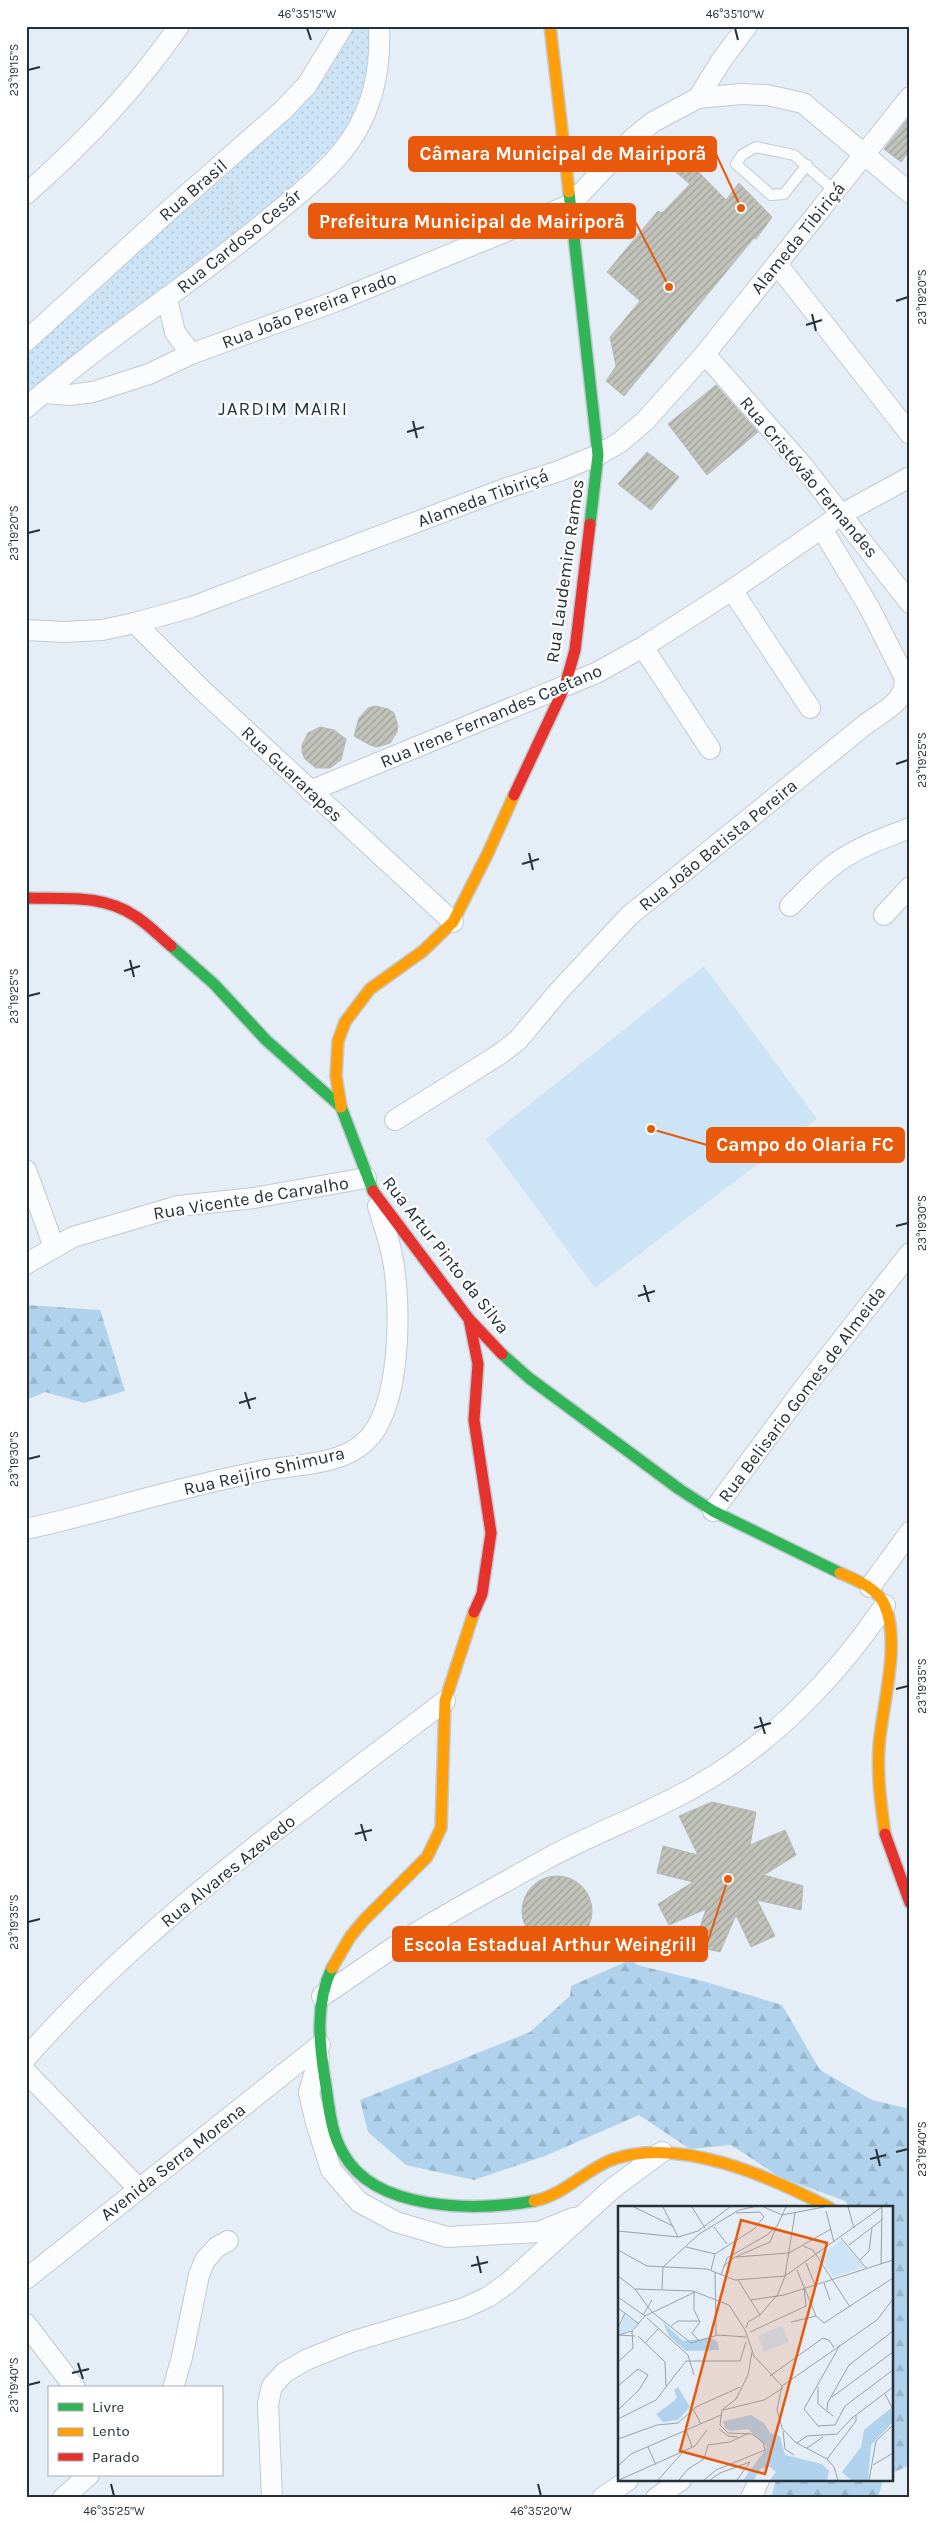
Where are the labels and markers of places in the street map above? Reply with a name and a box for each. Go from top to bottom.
callout: Câmara Municipal de Mairiporã [409,137,716,171]
callout: Prefeitura Municipal de Mairiporã [309,204,635,238]
callout: Campo do Olaria FC [707,1128,904,1162]
callout: Escola Estadual Arthur Weingrill [393,1927,707,1961]

